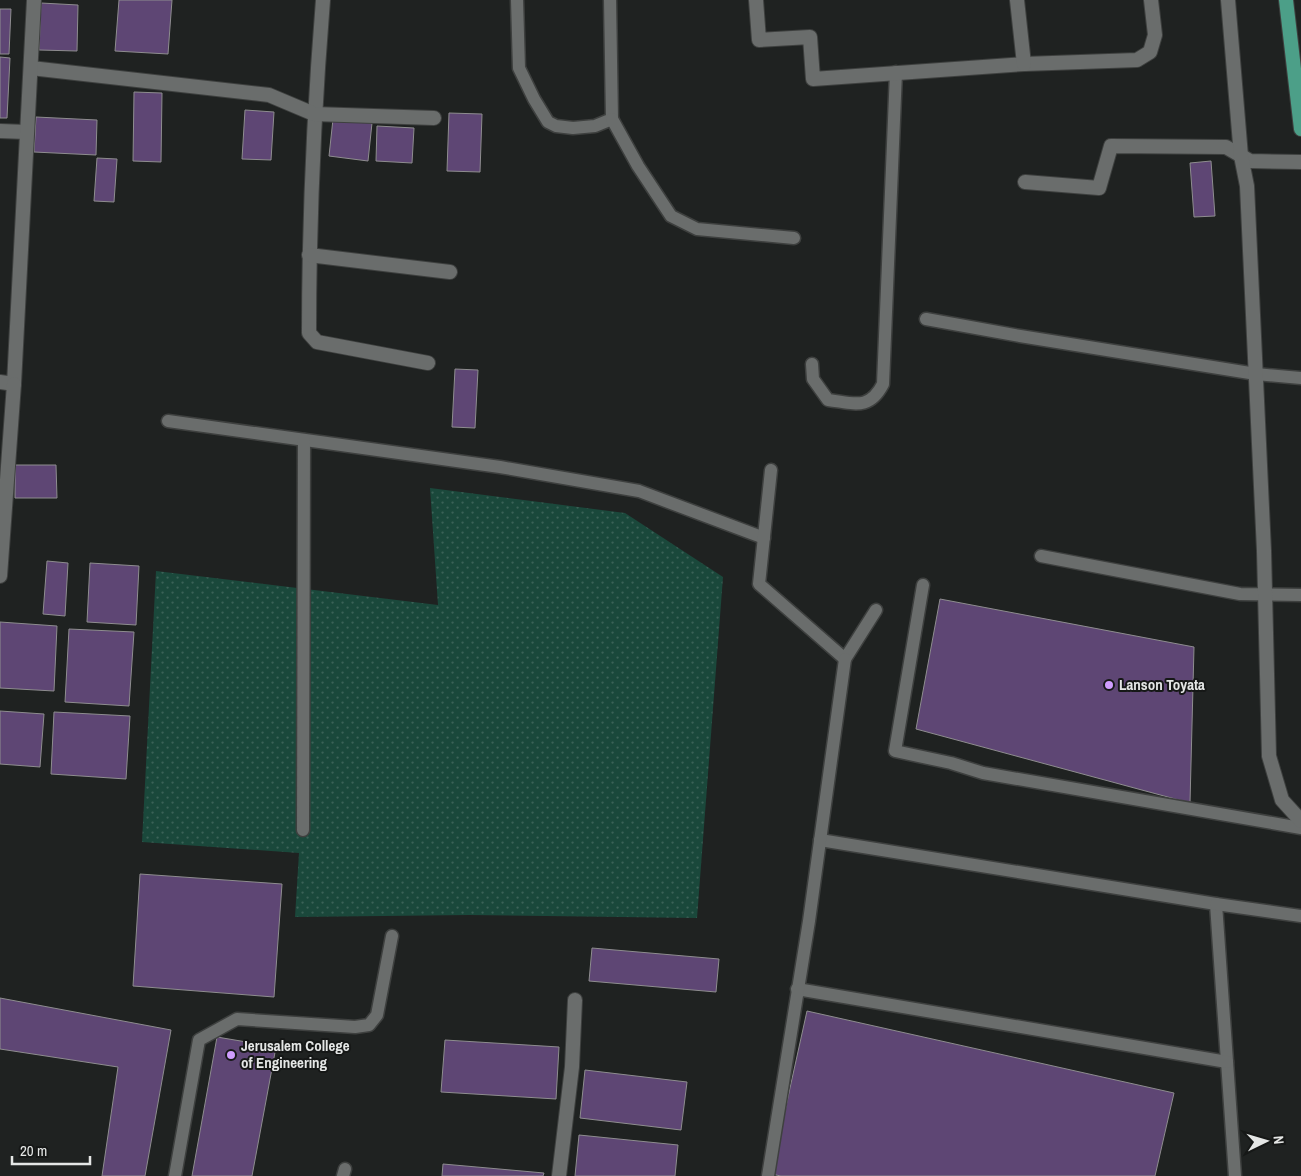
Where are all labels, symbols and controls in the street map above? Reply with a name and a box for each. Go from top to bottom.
place label: Lanson Toyata [1119,674,1205,695]
marker: Lanson Toyata [1103,679,1115,691]
place label: Jerusalem College of Engineering [241,1035,350,1073]
marker: Jerusalem College of Engineering [225,1049,237,1061]
north arrow [1241,1116,1291,1166]
scale bar [12,1134,90,1166]
text: N [1270,1135,1288,1145]
text: 20 m [20,1140,47,1161]

